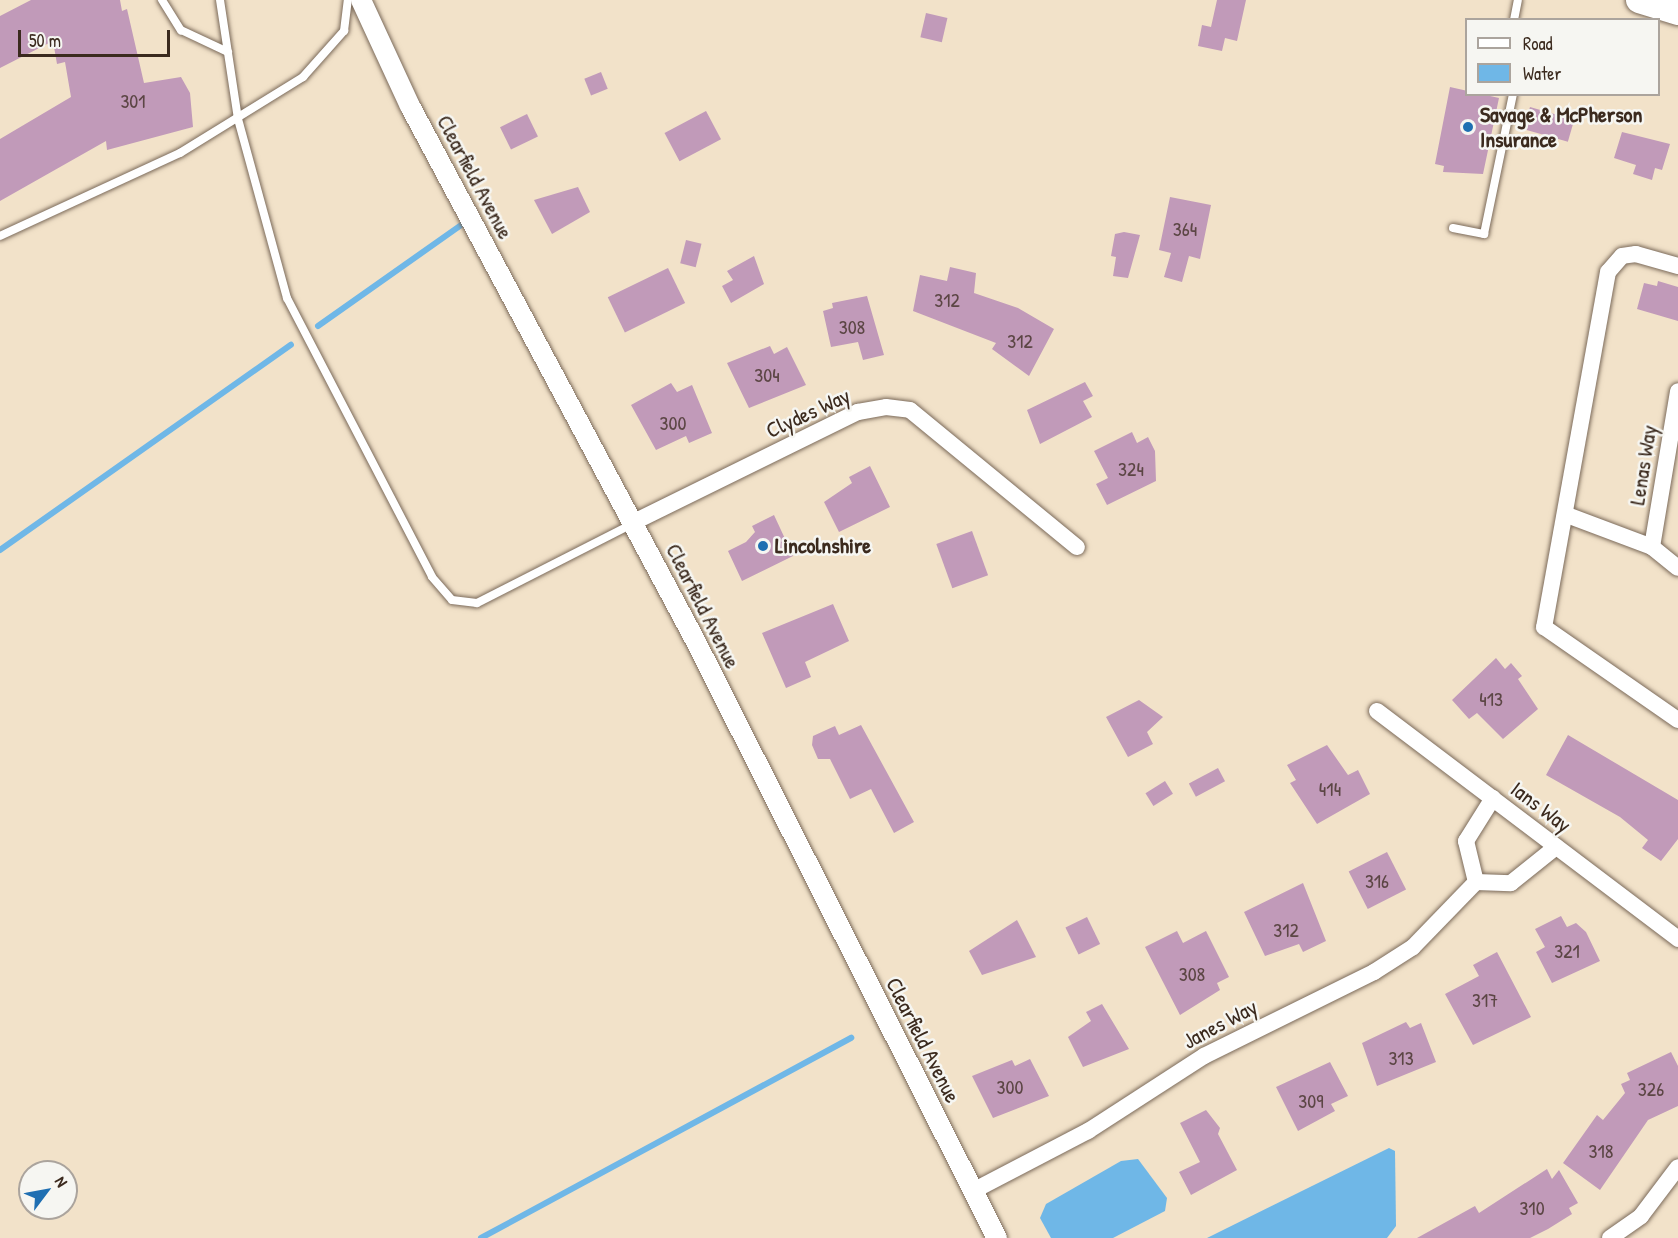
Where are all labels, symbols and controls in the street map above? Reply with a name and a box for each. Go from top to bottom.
scale bar [21,18,172,56]
legend [1465,18,1660,96]
text: 50 m [29,28,61,53]
text: Road [1523,31,1553,56]
text: Water [1523,61,1561,86]
house number: 301 [120,88,146,112]
place label: Savage & McPherson Insurance [1480,101,1642,152]
street label: Clearfield Avenue [431,110,519,244]
marker: Savage & McPherson Insurance [1461,120,1475,134]
house number: 364 [1173,216,1197,240]
house number: 312 [934,287,960,311]
house number: 308 [839,314,865,338]
house number: 312 [1007,328,1033,352]
house number: 304 [754,362,780,386]
street label: Clydes Way [762,382,854,444]
house number: 300 [660,410,686,434]
street label: Lenas Way [1624,423,1662,507]
house number: 324 [1118,456,1144,480]
place label: Lincolnshire [775,533,871,559]
street label: Clearfield Avenue [660,539,746,673]
marker: Lincolnshire [756,539,770,553]
house number: 413 [1479,686,1503,710]
house number: 414 [1319,776,1341,800]
street label: Ians Way [1506,776,1576,838]
house number: 316 [1365,868,1389,892]
house number: 312 [1273,917,1299,941]
house number: 321 [1554,938,1580,962]
house number: 308 [1179,961,1205,985]
street label: Clearfield Avenue [880,973,966,1107]
house number: 317 [1472,987,1498,1011]
street label: Janes Way [1178,993,1262,1055]
house number: 313 [1388,1045,1414,1069]
house number: 300 [997,1074,1023,1098]
house number: 326 [1638,1076,1664,1100]
house number: 309 [1298,1088,1324,1112]
house number: 318 [1589,1138,1613,1162]
north arrow [18,1160,78,1220]
text: N [50,1172,73,1191]
house number: 310 [1519,1195,1545,1219]

